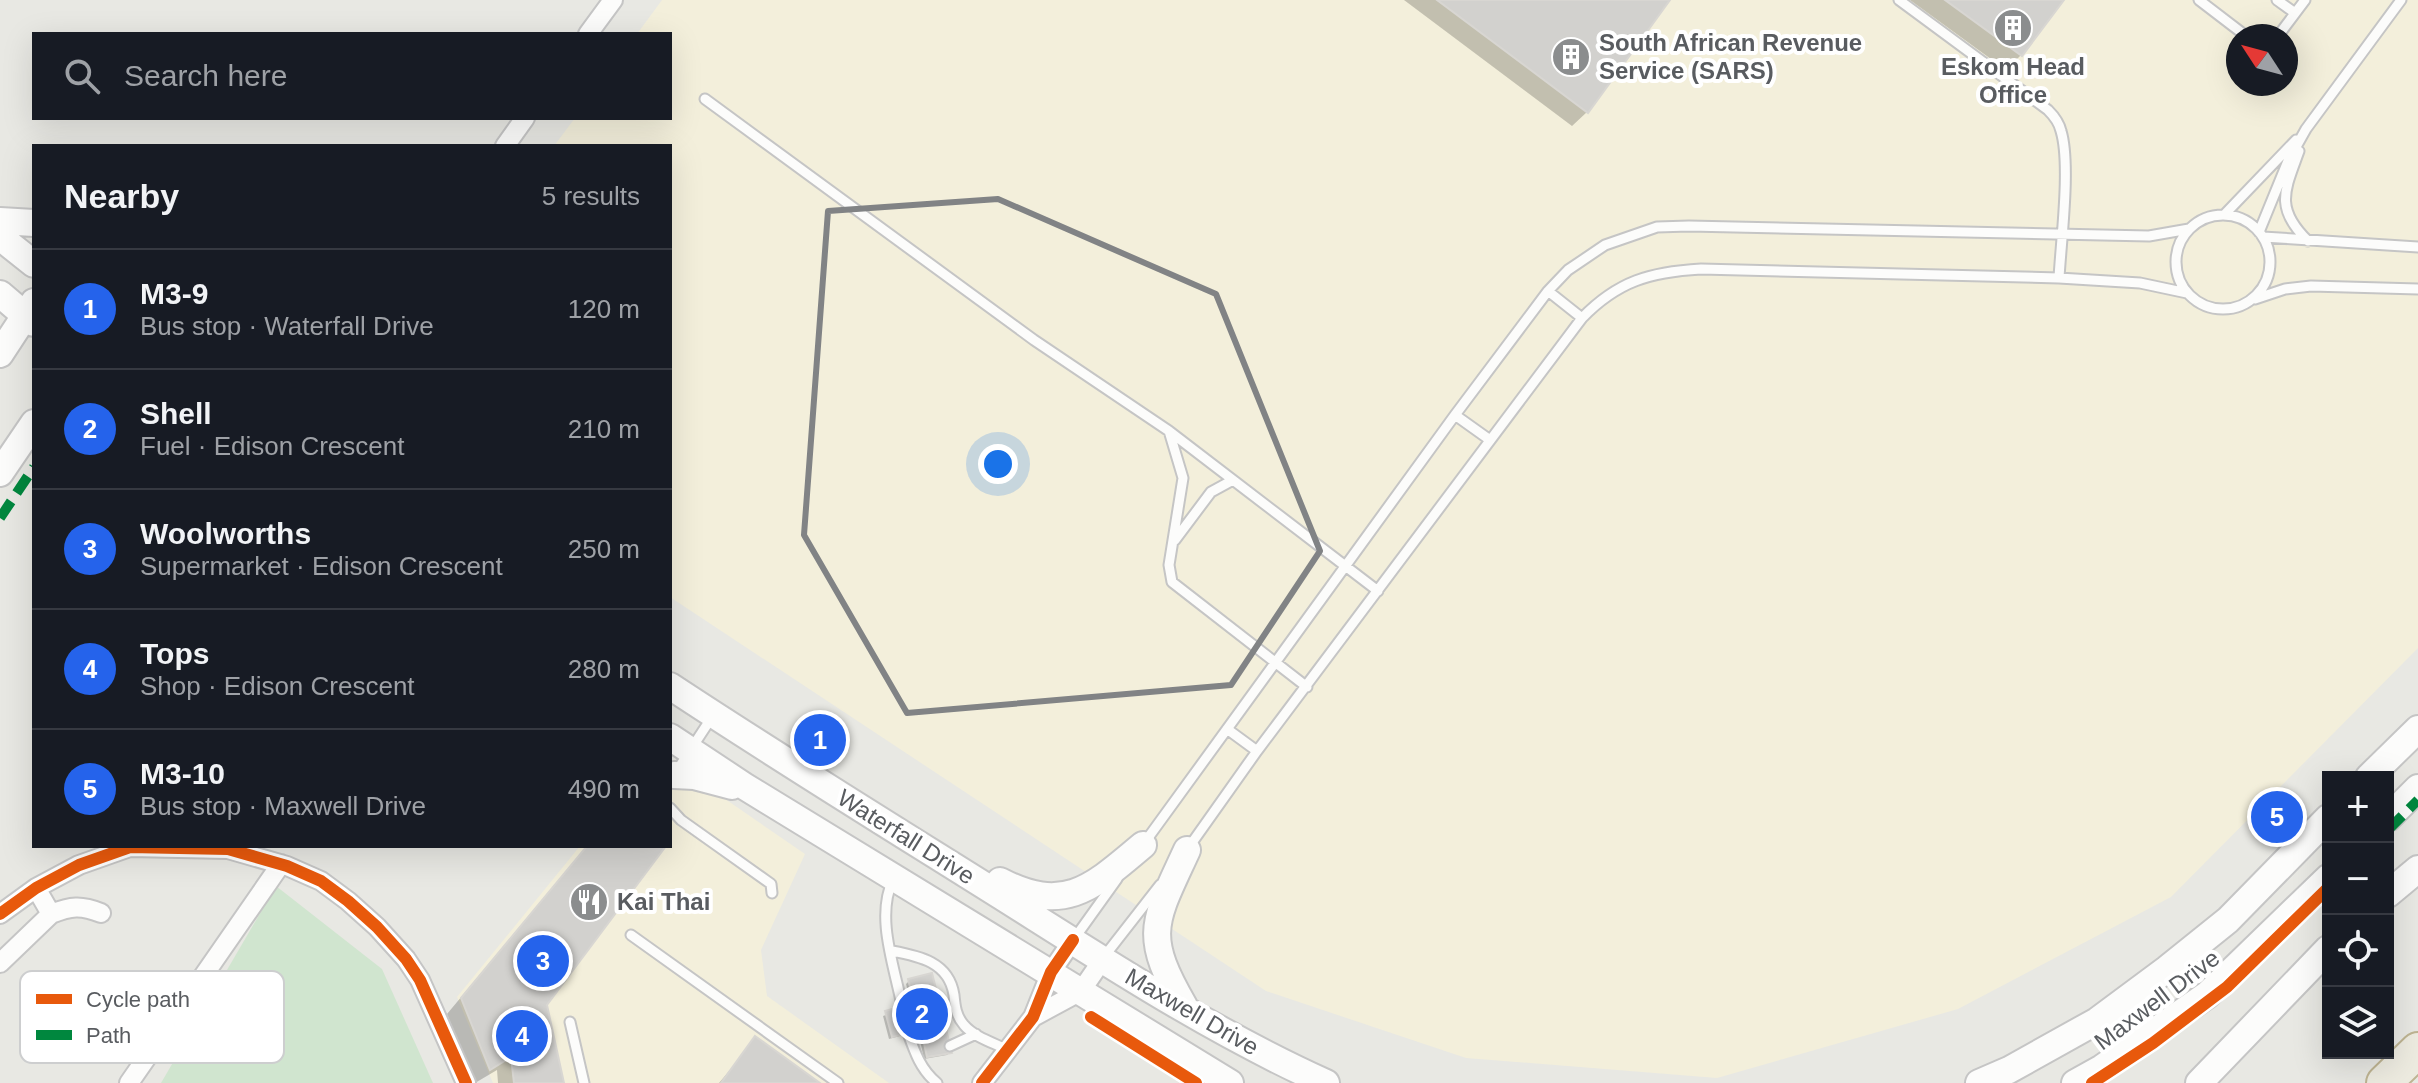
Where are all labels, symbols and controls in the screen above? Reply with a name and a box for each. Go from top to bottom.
building icon: Eskom Head Office [1992,7,2034,49]
north arrow [2226,24,2298,96]
place label: South African Revenue Service (SARS) [1599,29,1862,84]
search box [32,32,672,120]
building icon: South African Revenue Service (SARS) [1550,36,1592,78]
place label: Eskom Head Office [1941,53,2085,108]
icon: search [60,54,104,98]
text: Search here [124,59,287,92]
text: Nearby [64,177,179,215]
text: 5 results [542,181,640,211]
text: M3-9 [140,277,208,310]
text: 1 [83,294,97,324]
text: 120 m [568,294,640,324]
text: Bus stop · Waterfall Drive [140,311,434,341]
text: Shell [140,397,212,430]
text: 2 [83,414,97,444]
text: 210 m [568,414,640,444]
text: Fuel · Edison Crescent [140,431,404,461]
your location [978,444,1018,484]
text: Woolworths [140,517,311,550]
text: 3 [83,534,97,564]
text: 250 m [568,534,640,564]
text: Supermarket · Edison Crescent [140,551,503,581]
text: Tops [140,637,209,670]
text: 4 [83,654,97,684]
text: 280 m [568,654,640,684]
text: Shop · Edison Crescent [140,671,415,701]
pin: 1 [794,710,846,770]
text: M3-10 [140,757,225,790]
map controls [2322,771,2394,1059]
button: + [2322,771,2394,843]
text: 5 [83,774,97,804]
text: 490 m [568,774,640,804]
street label: Waterfall Drive [833,784,980,889]
pin: 5 [2251,787,2303,847]
text: Bus stop · Maxwell Drive [140,791,426,821]
button: − [2322,843,2394,915]
restaurant icon: Kai Thai [568,881,610,923]
place label: Kai Thai [617,888,710,915]
button: locate [2322,915,2394,987]
pin: 3 [517,931,569,991]
street label: Maxwell Drive [2089,944,2224,1055]
street label: Maxwell Drive [1121,963,1264,1061]
legend [20,971,284,1063]
pin: 2 [896,984,948,1044]
text: Cycle path [86,987,190,1012]
button: layers [2322,987,2394,1059]
pin: 4 [496,1006,548,1066]
text: Path [86,1023,131,1048]

